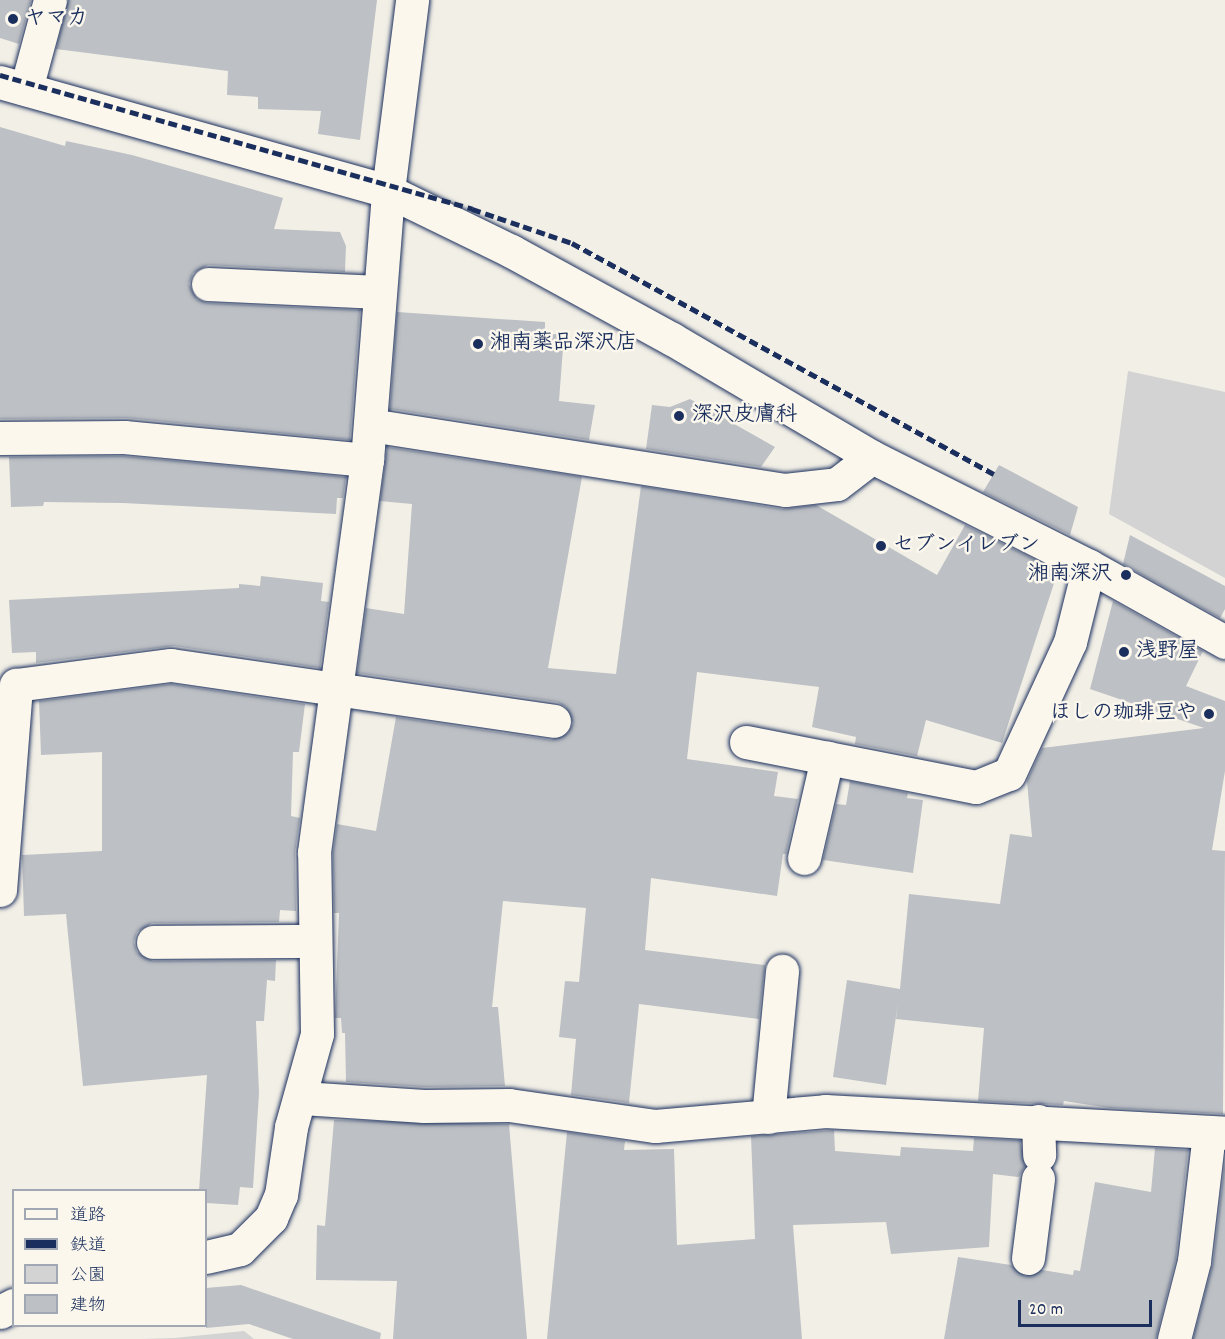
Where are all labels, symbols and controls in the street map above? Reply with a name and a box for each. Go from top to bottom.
place label: ヤマカ [25,6,88,32]
marker: ヤマカ [6,12,20,26]
place label: 湘南薬品深沢店 [490,331,637,357]
marker: 湘南薬品深沢店 [471,337,485,351]
place label: 深沢皮膚科 [692,403,797,429]
marker: 深沢皮膚科 [670,407,688,425]
place label: セブンイレブン [893,533,1040,559]
marker: セブンイレブン [874,539,888,553]
place label: 湘南深沢 [1028,562,1112,588]
marker: 湘南深沢 [1117,566,1135,584]
place label: 浅野屋 [1136,639,1199,665]
marker: 浅野屋 [1117,645,1131,659]
place label: ほしの珈琲豆や [1050,701,1197,727]
marker: ほしの珈琲豆や [1202,707,1216,721]
legend [12,1189,207,1327]
text: 道路 [70,1204,106,1229]
text: 鉄道 [70,1234,106,1259]
text: 公園 [70,1264,106,1289]
scale bar [1021,1288,1154,1326]
text: 建物 [70,1294,106,1319]
text: 20 m [1029,1298,1063,1323]

